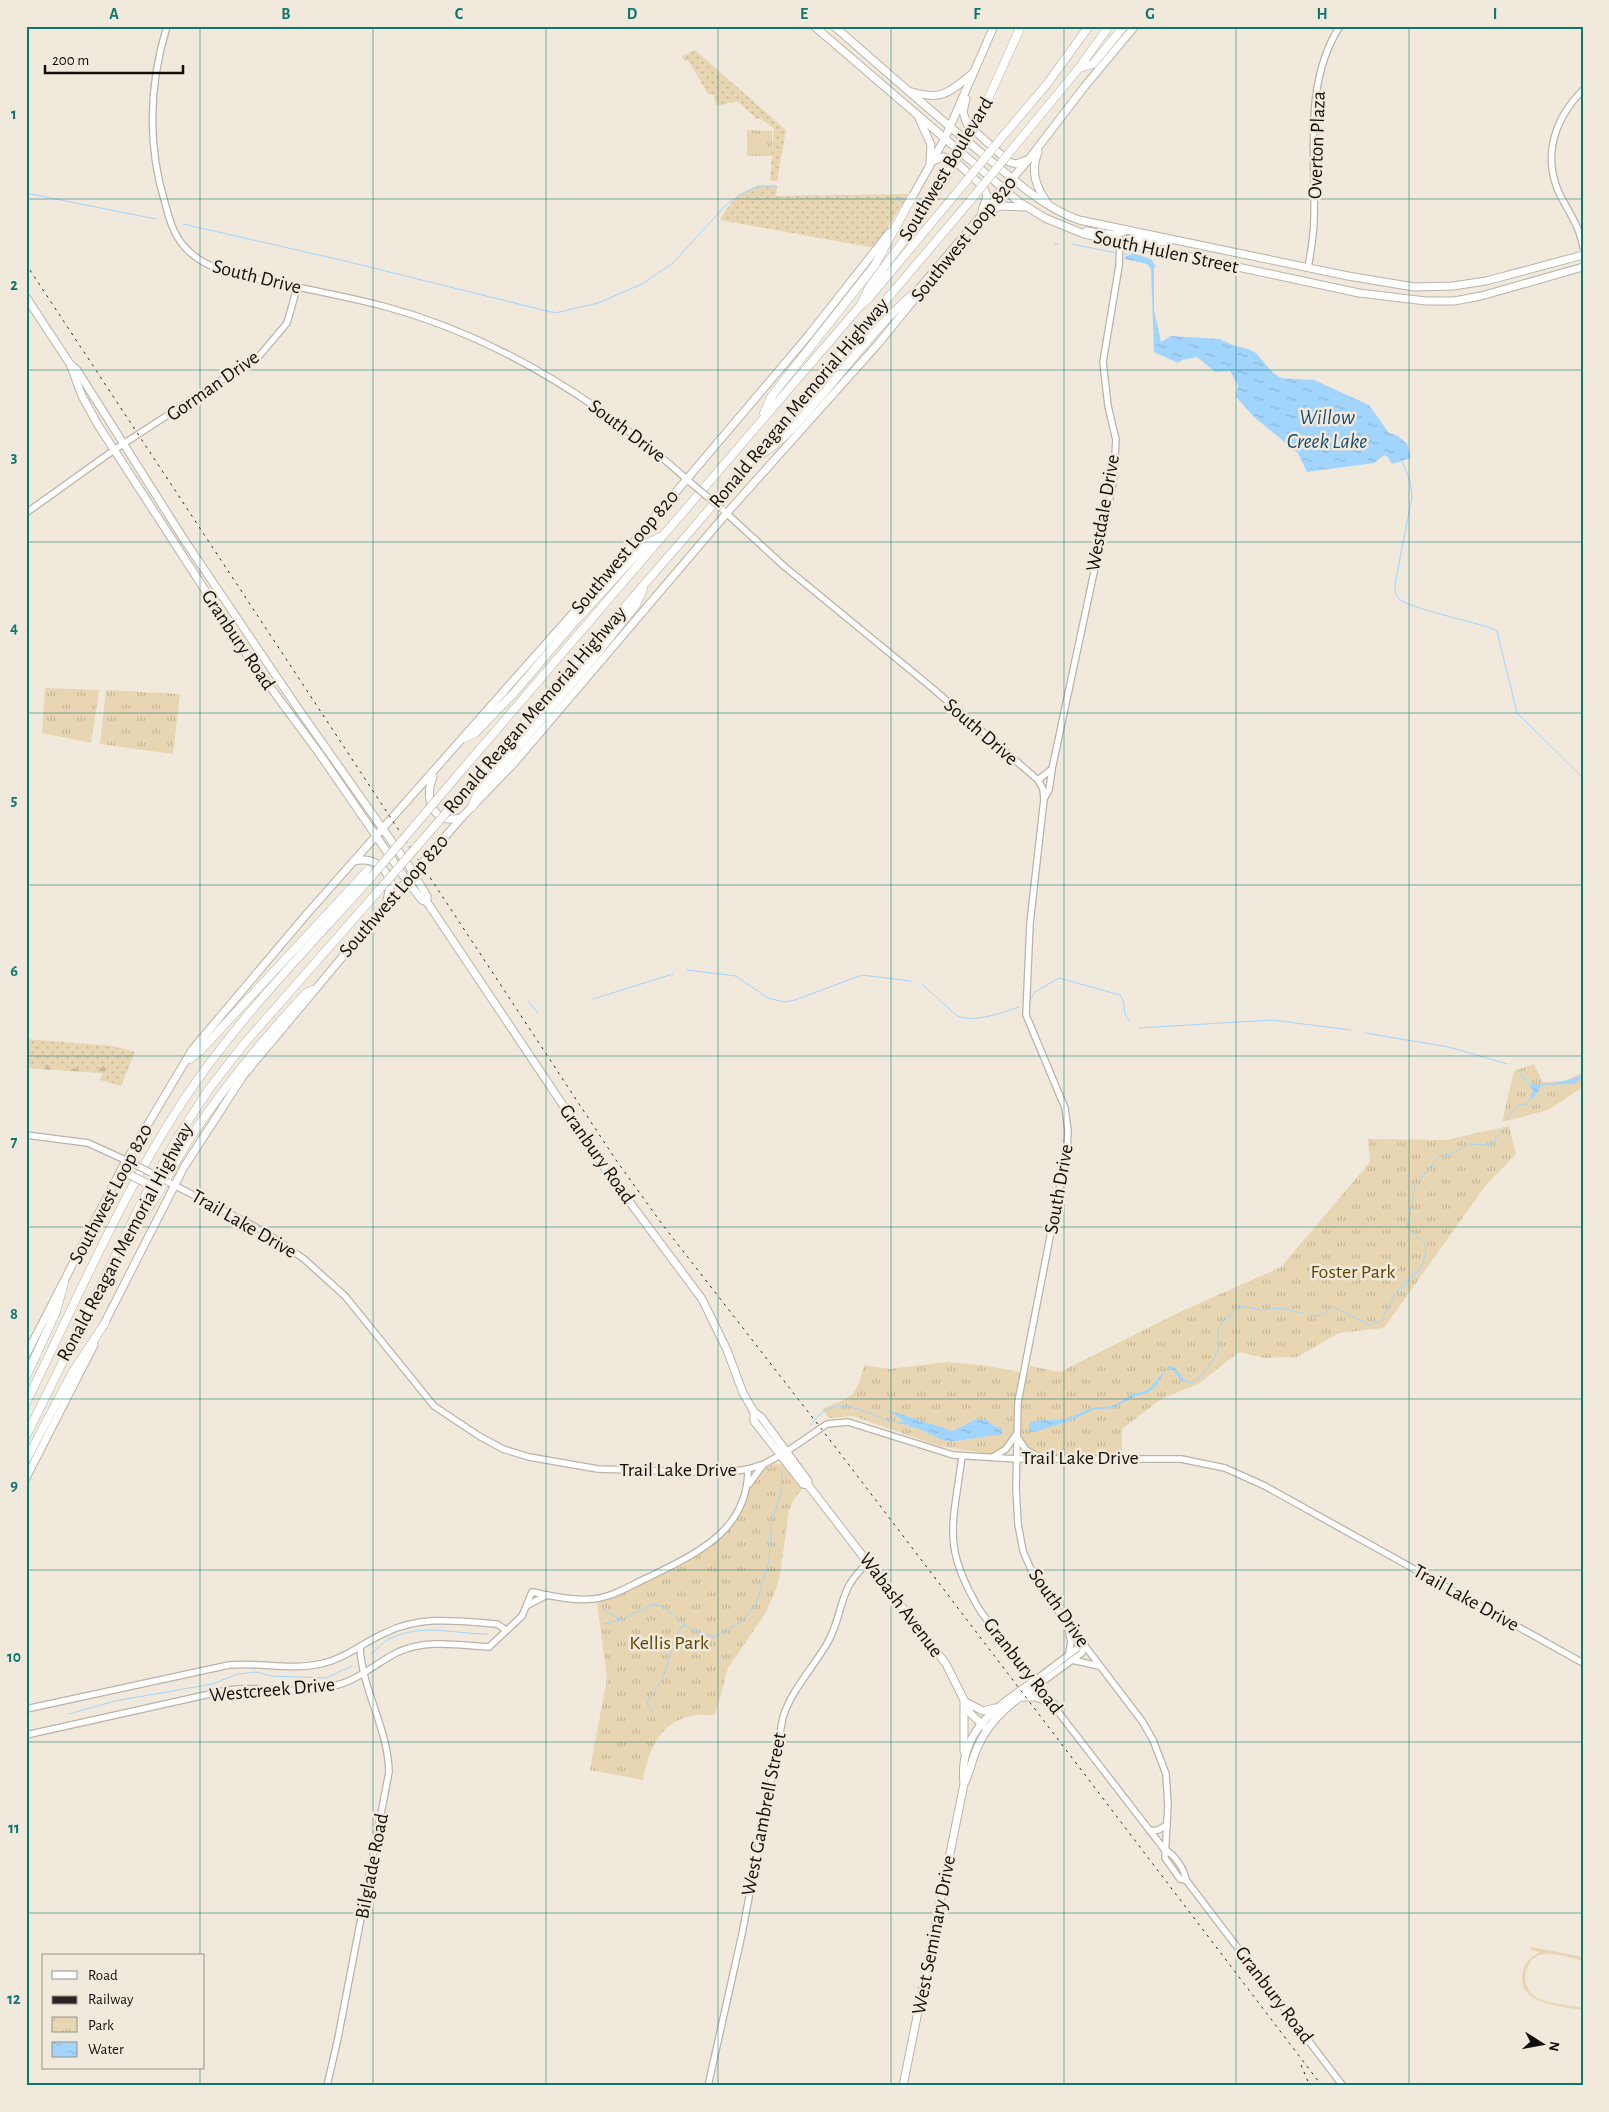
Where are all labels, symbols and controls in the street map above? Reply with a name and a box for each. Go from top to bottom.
text: A [109,6,119,22]
text: B [281,6,291,22]
text: C [455,6,464,22]
text: D [627,6,638,22]
text: E [800,6,808,22]
text: F [973,6,981,22]
text: G [1145,6,1155,22]
text: H [1316,6,1328,22]
text: I [1493,6,1497,22]
scale bar [45,42,182,74]
text: 200 m [52,53,89,68]
street label: Overton Plaza [1305,91,1329,199]
street label: Southwest Boulevard [895,94,997,244]
text: 1 [11,106,17,122]
street label: Southwest Loop 820 [907,172,1021,306]
street label: South Hulen Street [1092,227,1241,277]
street label: South Drive [211,256,303,298]
text: 2 [10,277,18,293]
street label: Ronald Reagan Memorial Highway [705,294,893,512]
street label: Gorman Drive [163,347,263,425]
street label: South Drive [585,396,669,466]
water label: Willow Creek Lake [1287,407,1367,452]
text: 3 [11,449,18,465]
street label: Westdale Drive [1083,453,1123,573]
street label: Southwest Loop 820 [567,486,683,618]
street label: Granbury Road [197,586,279,694]
street label: Ronald Reagan Memorial Highway [440,602,630,817]
text: 4 [10,620,18,636]
street label: South Drive [940,695,1022,769]
text: 5 [11,792,18,808]
street label: Southwest Loop 820 [336,831,452,961]
text: 6 [10,963,18,979]
street label: Granbury Road [556,1101,638,1207]
street label: Ronald Reagan Memorial Highway [53,1119,197,1365]
street label: Southwest Loop 820 [66,1121,156,1267]
text: 7 [11,1134,18,1150]
street label: South Drive [1041,1143,1077,1235]
street label: Trail Lake Drive [188,1186,300,1262]
park label: Foster Park [1311,1262,1395,1282]
text: 8 [10,1306,18,1322]
street label: Trail Lake Drive [1021,1448,1139,1468]
street label: Trail Lake Drive [619,1460,737,1480]
text: 9 [10,1477,18,1493]
street label: Wabash Avenue [855,1549,947,1661]
street label: Trail Lake Drive [1410,1561,1522,1635]
street label: South Drive [1025,1565,1093,1651]
street label: Granbury Road [979,1614,1067,1718]
park label: Kellis Park [629,1633,709,1653]
text: 10 [7,1649,21,1665]
street label: Westcreek Drive [208,1675,336,1705]
street label: West Gambrell Street [738,1730,790,1897]
street label: Bilglade Road [352,1812,392,1920]
text: 11 [8,1820,20,1836]
street label: West Seminary Drive [909,1854,959,2016]
street label: Granbury Road [1231,1943,1317,2047]
legend [42,1954,205,2070]
text: Road [88,1968,118,1983]
text: 12 [7,1991,21,2007]
text: Railway [88,1992,134,2007]
text: Park [88,2018,114,2033]
north arrow [1516,2020,1566,2070]
text: N [1546,2040,1562,2052]
text: Water [88,2042,124,2057]

